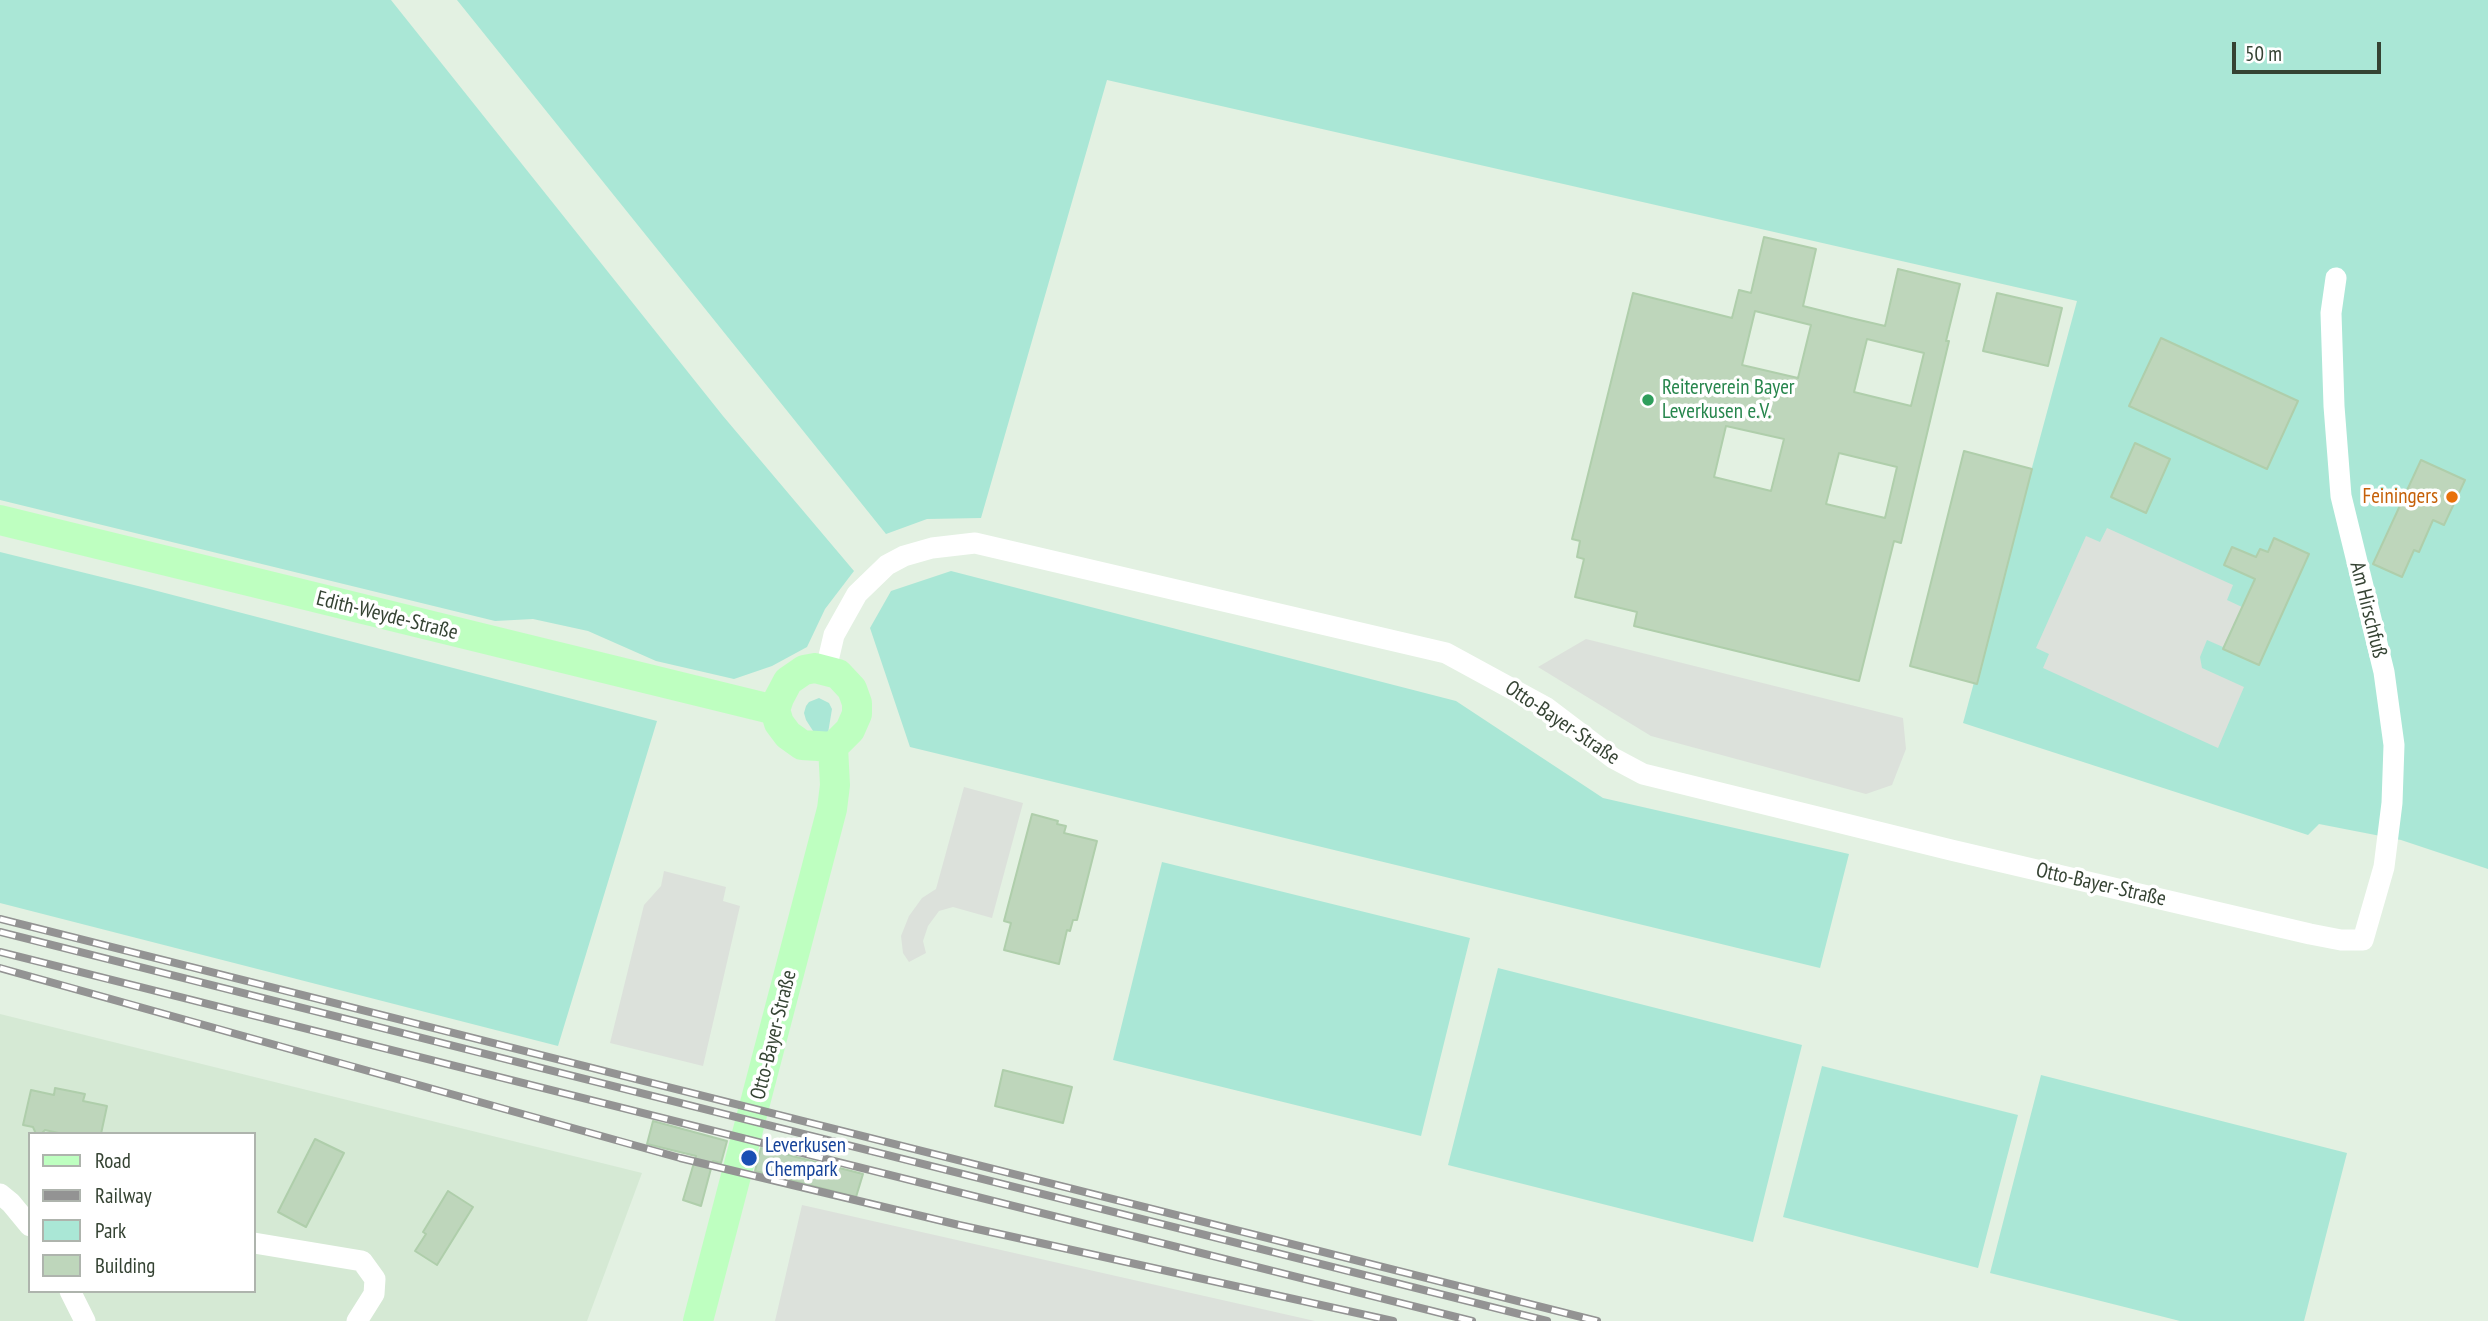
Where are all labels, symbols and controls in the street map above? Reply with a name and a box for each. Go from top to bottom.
scale bar [2236,28,2385,72]
text: 50 m [2245,40,2282,67]
place label: Reiterverein Bayer Leverkusen e.V. [1662,375,1795,425]
marker: Reiterverein Bayer Leverkusen e.V. [1640,392,1656,408]
place label: Feiningers [2363,484,2438,510]
marker: Feiningers [2444,489,2460,505]
street label: Am Hirschfuß [2344,559,2392,661]
street label: Edith-Weyde-Straße [314,586,460,646]
street label: Otto-Bayer-Straße [1500,675,1624,771]
street label: Otto-Bayer-Straße [2034,858,2168,912]
street label: Otto-Bayer-Straße [746,968,802,1102]
legend [28,1132,256,1293]
place label: Leverkusen Chempark [765,1133,846,1183]
text: Road [95,1147,131,1174]
marker: Leverkusen Chempark [739,1148,759,1168]
text: Railway [95,1182,152,1209]
text: Park [95,1217,126,1244]
text: Building [95,1252,155,1279]

